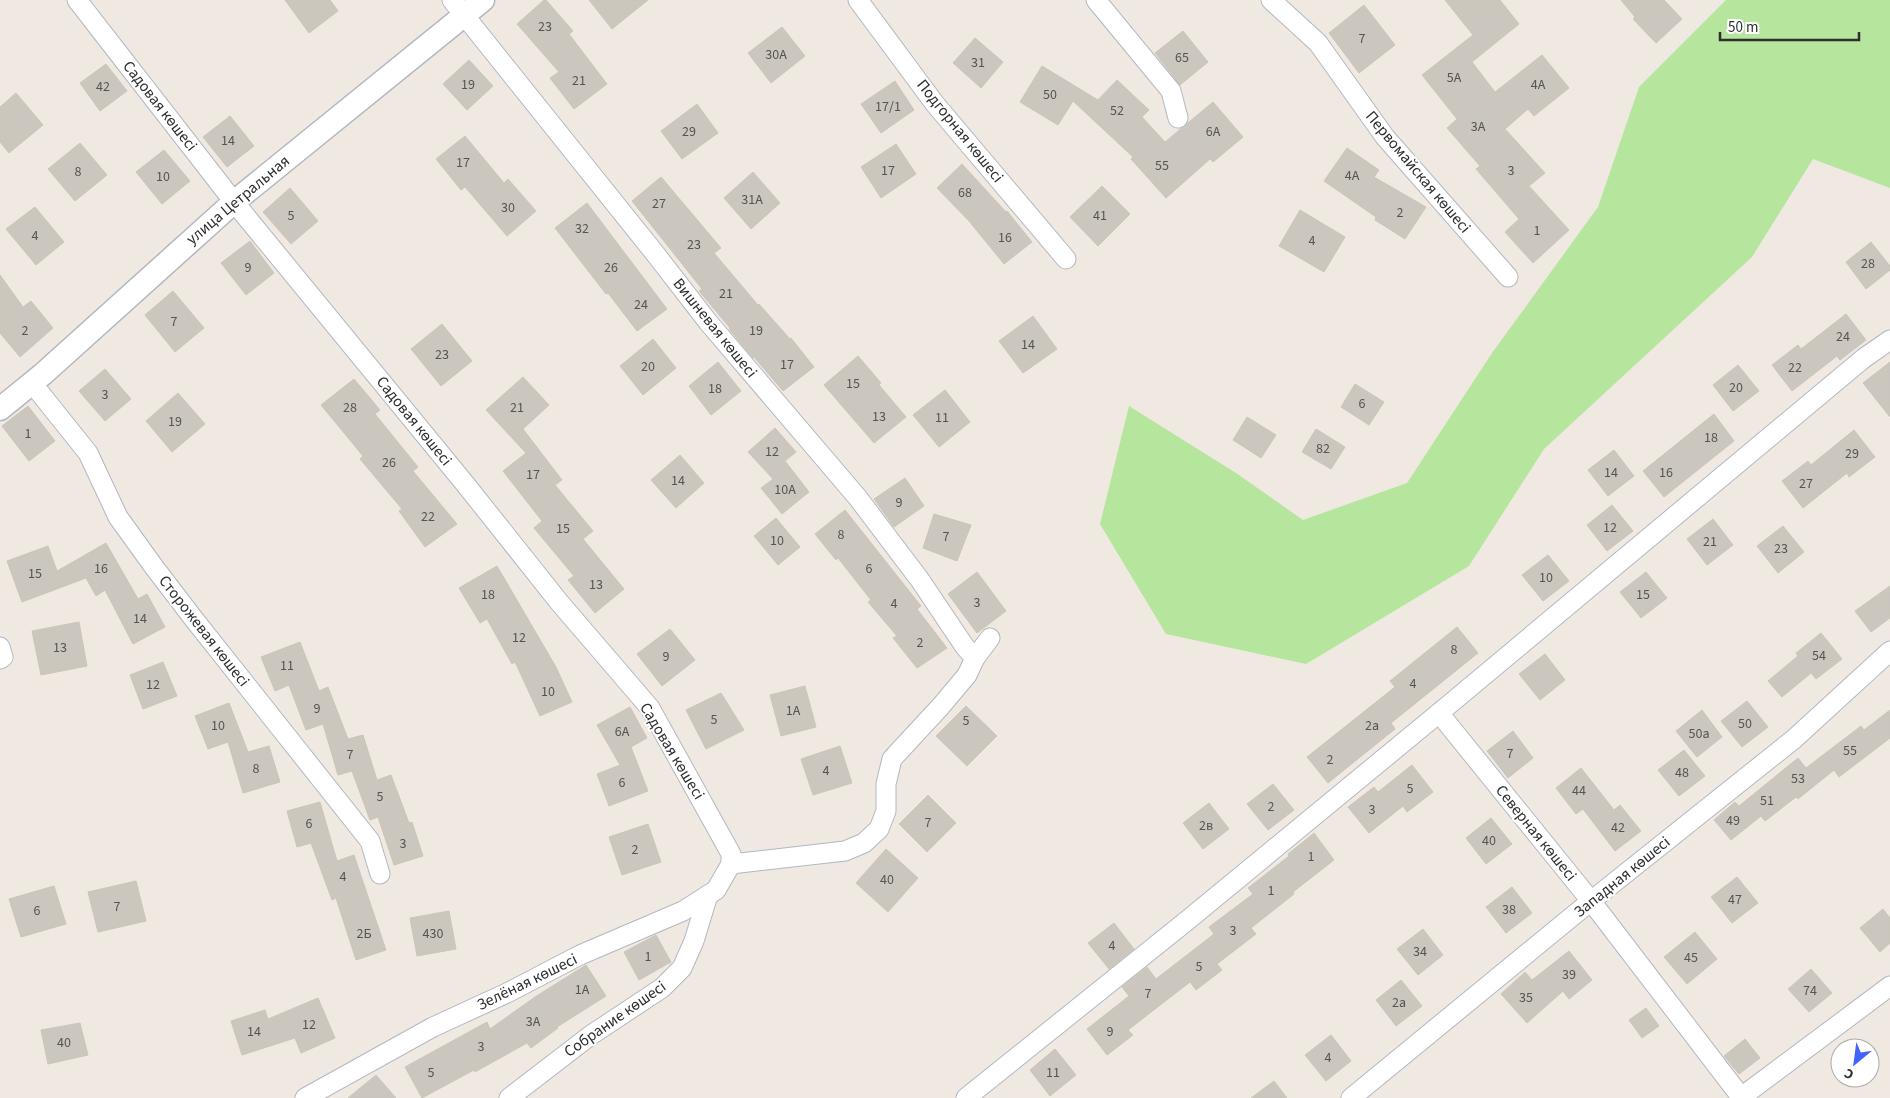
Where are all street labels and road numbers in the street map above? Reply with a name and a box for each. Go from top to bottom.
street label: Садовая көшесі [118,56,202,156]
street label: Подгорная көшесі [912,75,1008,187]
street label: Первомайская көшесі [1360,106,1476,238]
street label: улица Цетральная [182,150,294,250]
street label: Вишневая көшесі [668,273,762,383]
street label: Садовая көшесі [371,372,457,470]
street label: Сторожевая көшесі [154,571,254,691]
street label: Садовая көшесі [634,698,710,804]
street label: Северная көшесі [1490,780,1582,886]
street label: Западная көшесі [1569,831,1675,923]
street label: Зелёная көшесі [473,948,581,1016]
street label: Собрание көшесі [560,976,670,1062]

